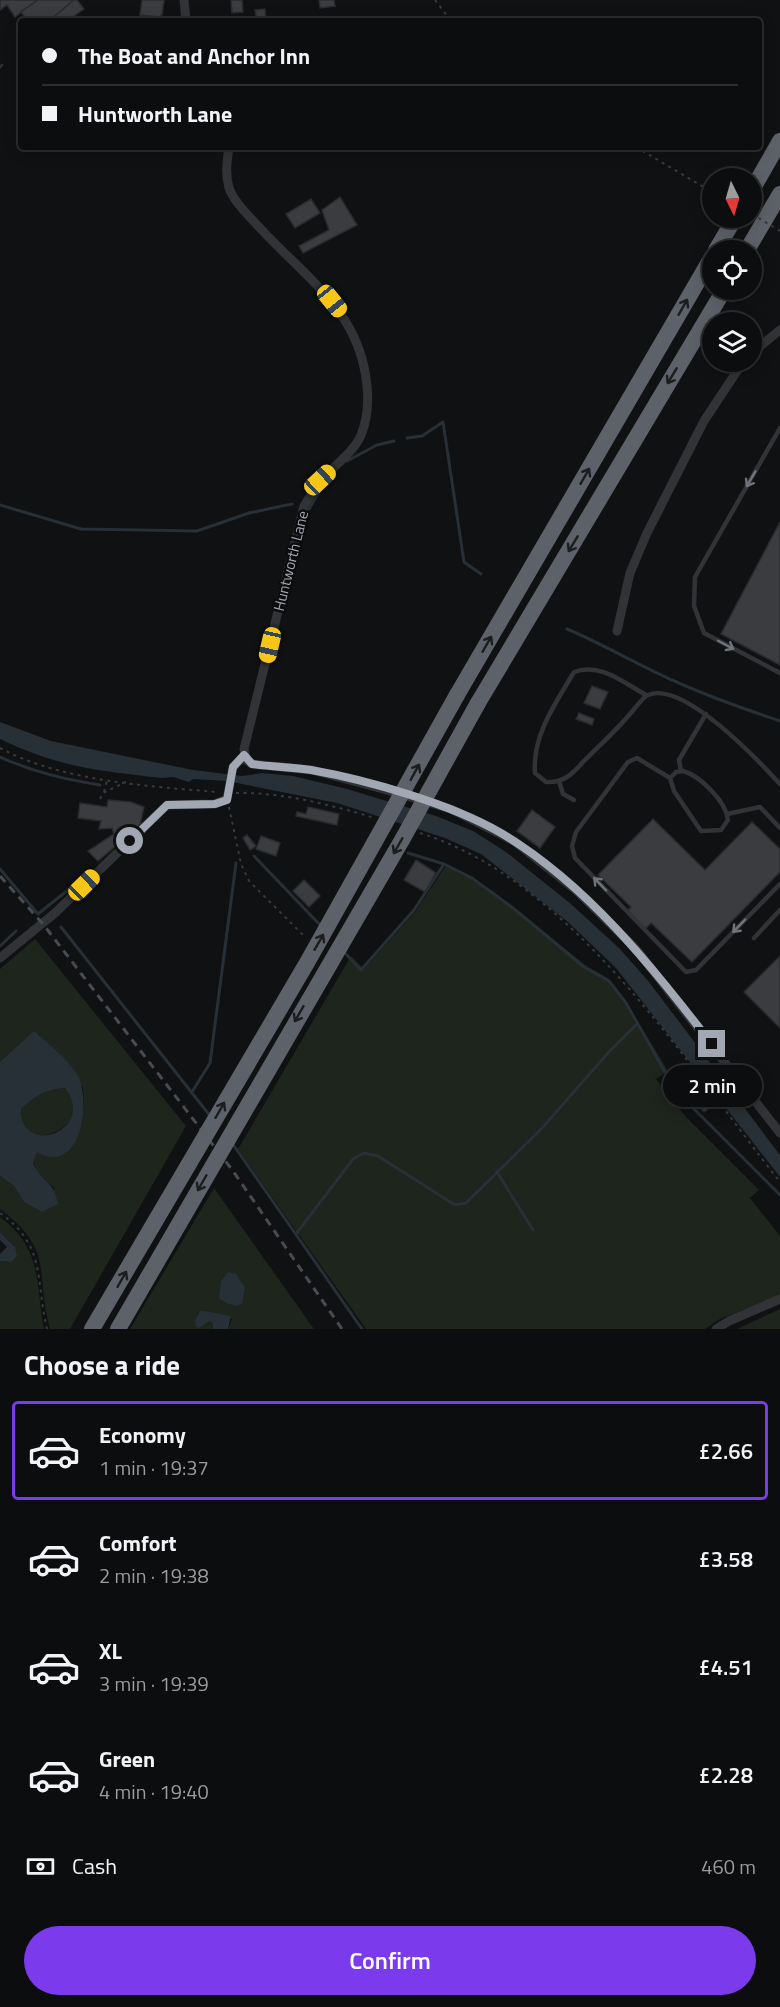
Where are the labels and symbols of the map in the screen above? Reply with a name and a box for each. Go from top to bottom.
north arrow [702,168,762,228]
car [314,281,350,321]
one-way arrow [678,299,689,317]
one-way arrow [666,367,678,384]
car [301,461,339,499]
one-way arrow [579,468,591,485]
one-way arrow [745,470,757,487]
street label: Huntworth Lane [267,508,314,614]
one-way arrow [567,535,579,552]
car [257,625,283,665]
one-way arrow [481,636,493,653]
one-way arrow [716,640,734,651]
one-way arrow [409,764,421,781]
route start [116,827,143,854]
one-way arrow [392,837,404,854]
car [65,866,103,904]
one-way arrow [593,877,608,892]
one-way arrow [732,918,746,933]
one-way arrow [313,934,325,951]
one-way arrow [293,1005,305,1022]
route end [698,1030,725,1057]
callout: 2 min [662,1065,762,1107]
one-way arrow [215,1102,227,1119]
one-way arrow [196,1174,208,1191]
one-way arrow [116,1270,128,1287]

